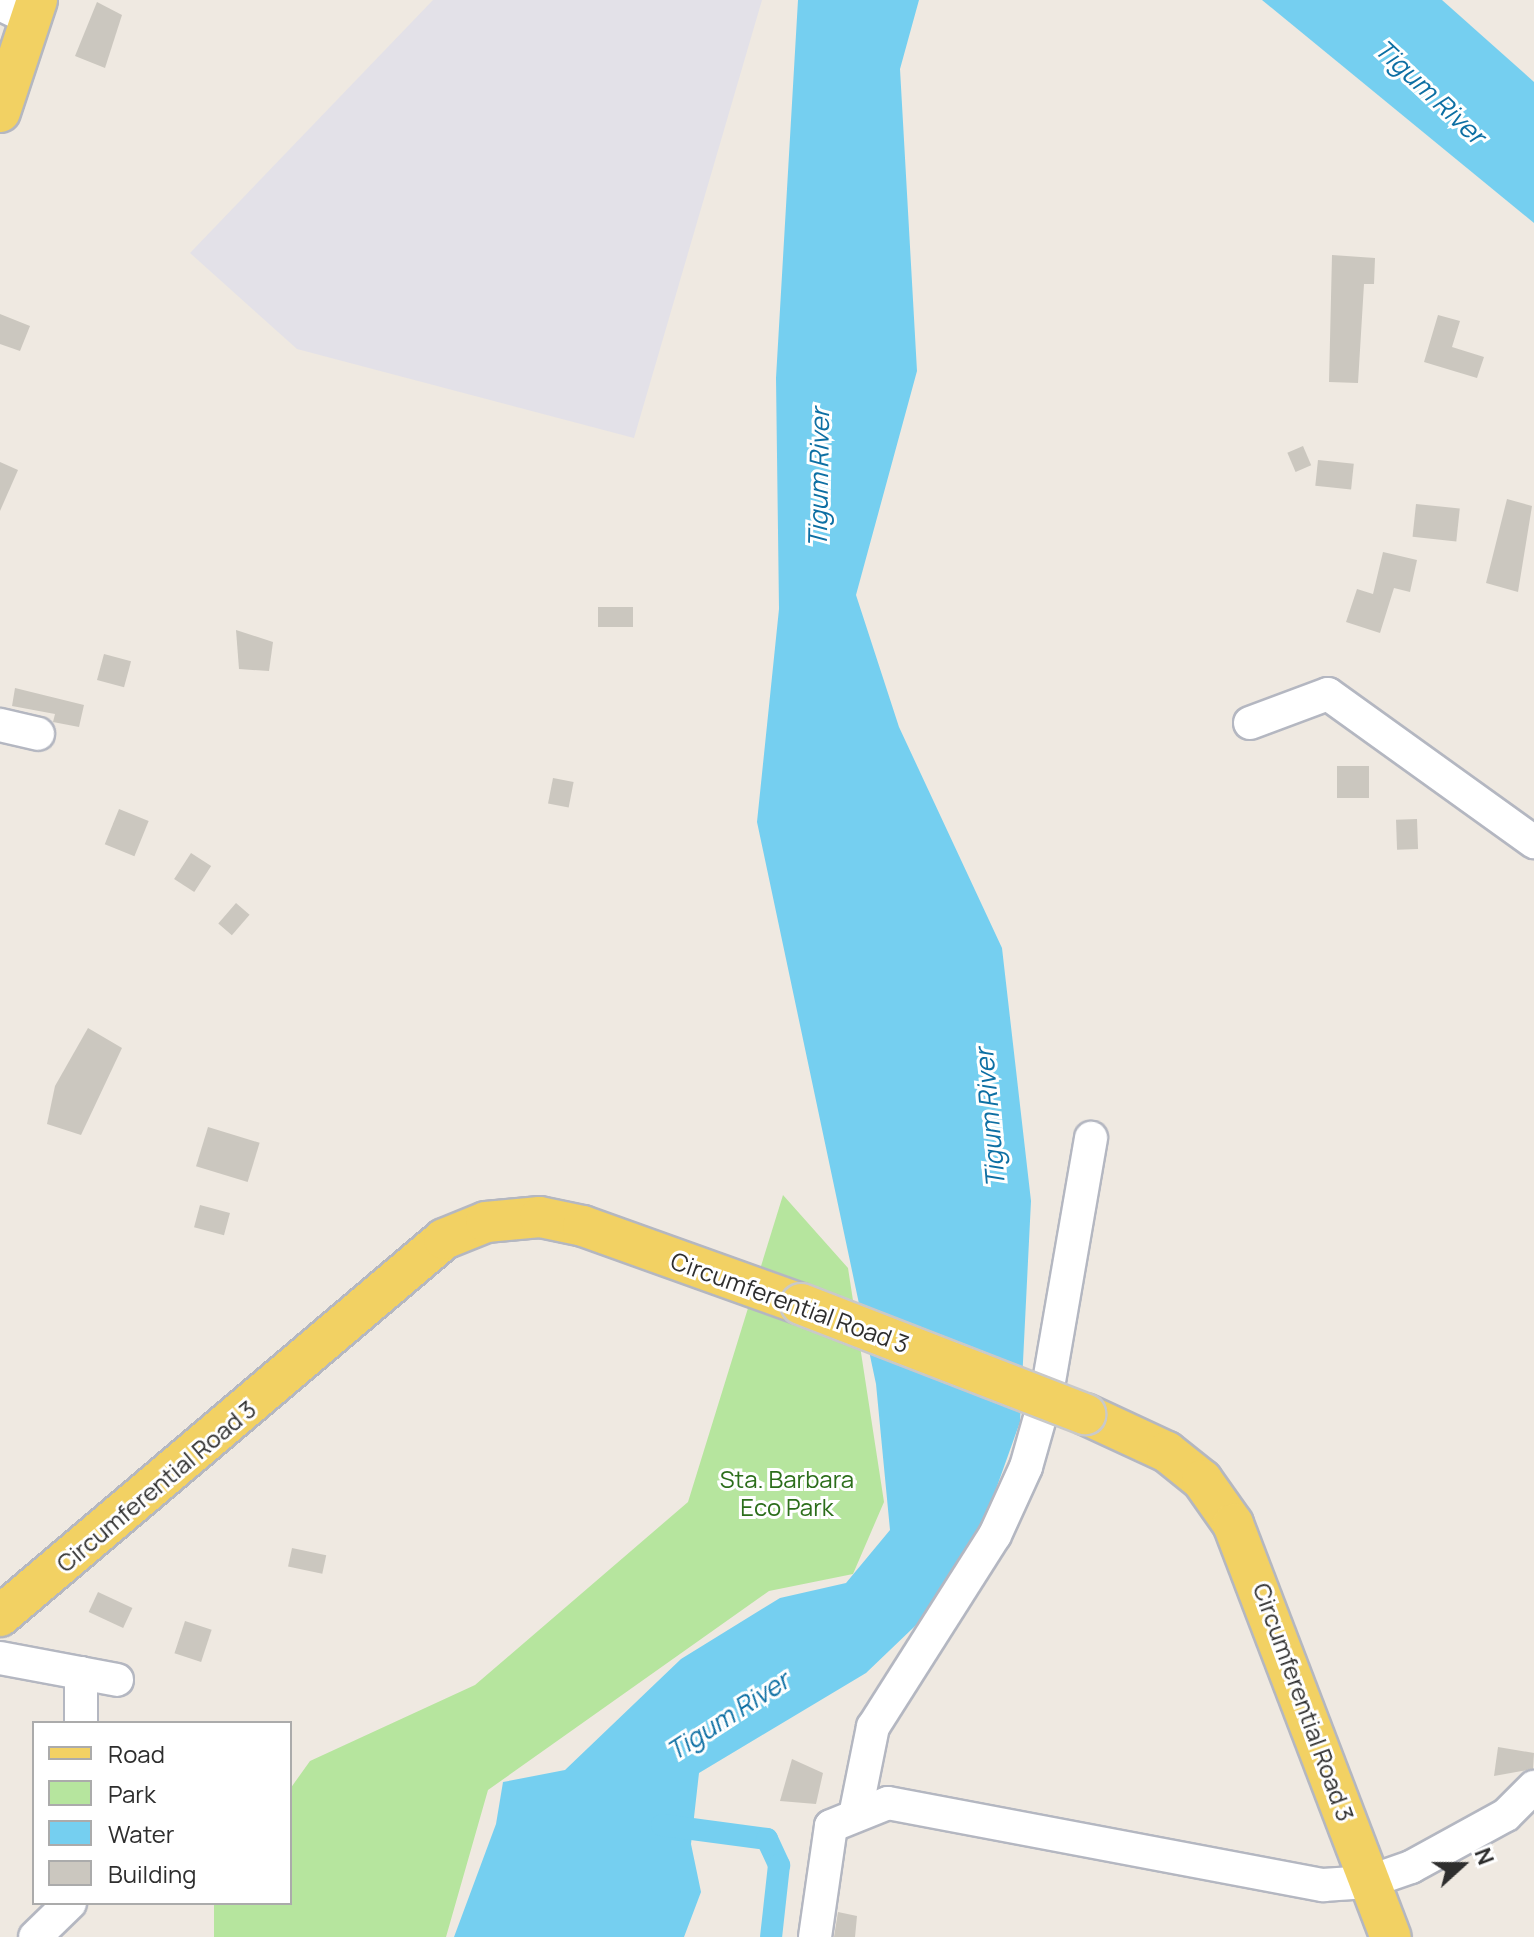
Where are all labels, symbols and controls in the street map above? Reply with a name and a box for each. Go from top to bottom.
water label: Tigum River [1368,33,1492,151]
water label: Tigum River [802,408,836,548]
water label: Tigum River [968,1047,1012,1189]
street label: Circumferential Road 3 [667,1245,913,1359]
street label: Circumferential Road 3 [50,1394,262,1578]
park label: Sta. Barbara Eco Park [720,1465,854,1521]
street label: Circumferential Road 3 [1247,1579,1361,1825]
water label: Tigum River [661,1665,795,1767]
legend [32,1721,292,1905]
text: Road [108,1737,165,1770]
text: Park [108,1777,156,1810]
text: Water [108,1817,175,1850]
north arrow [1422,1825,1502,1905]
text: N [1468,1844,1501,1869]
text: Building [108,1857,196,1890]

